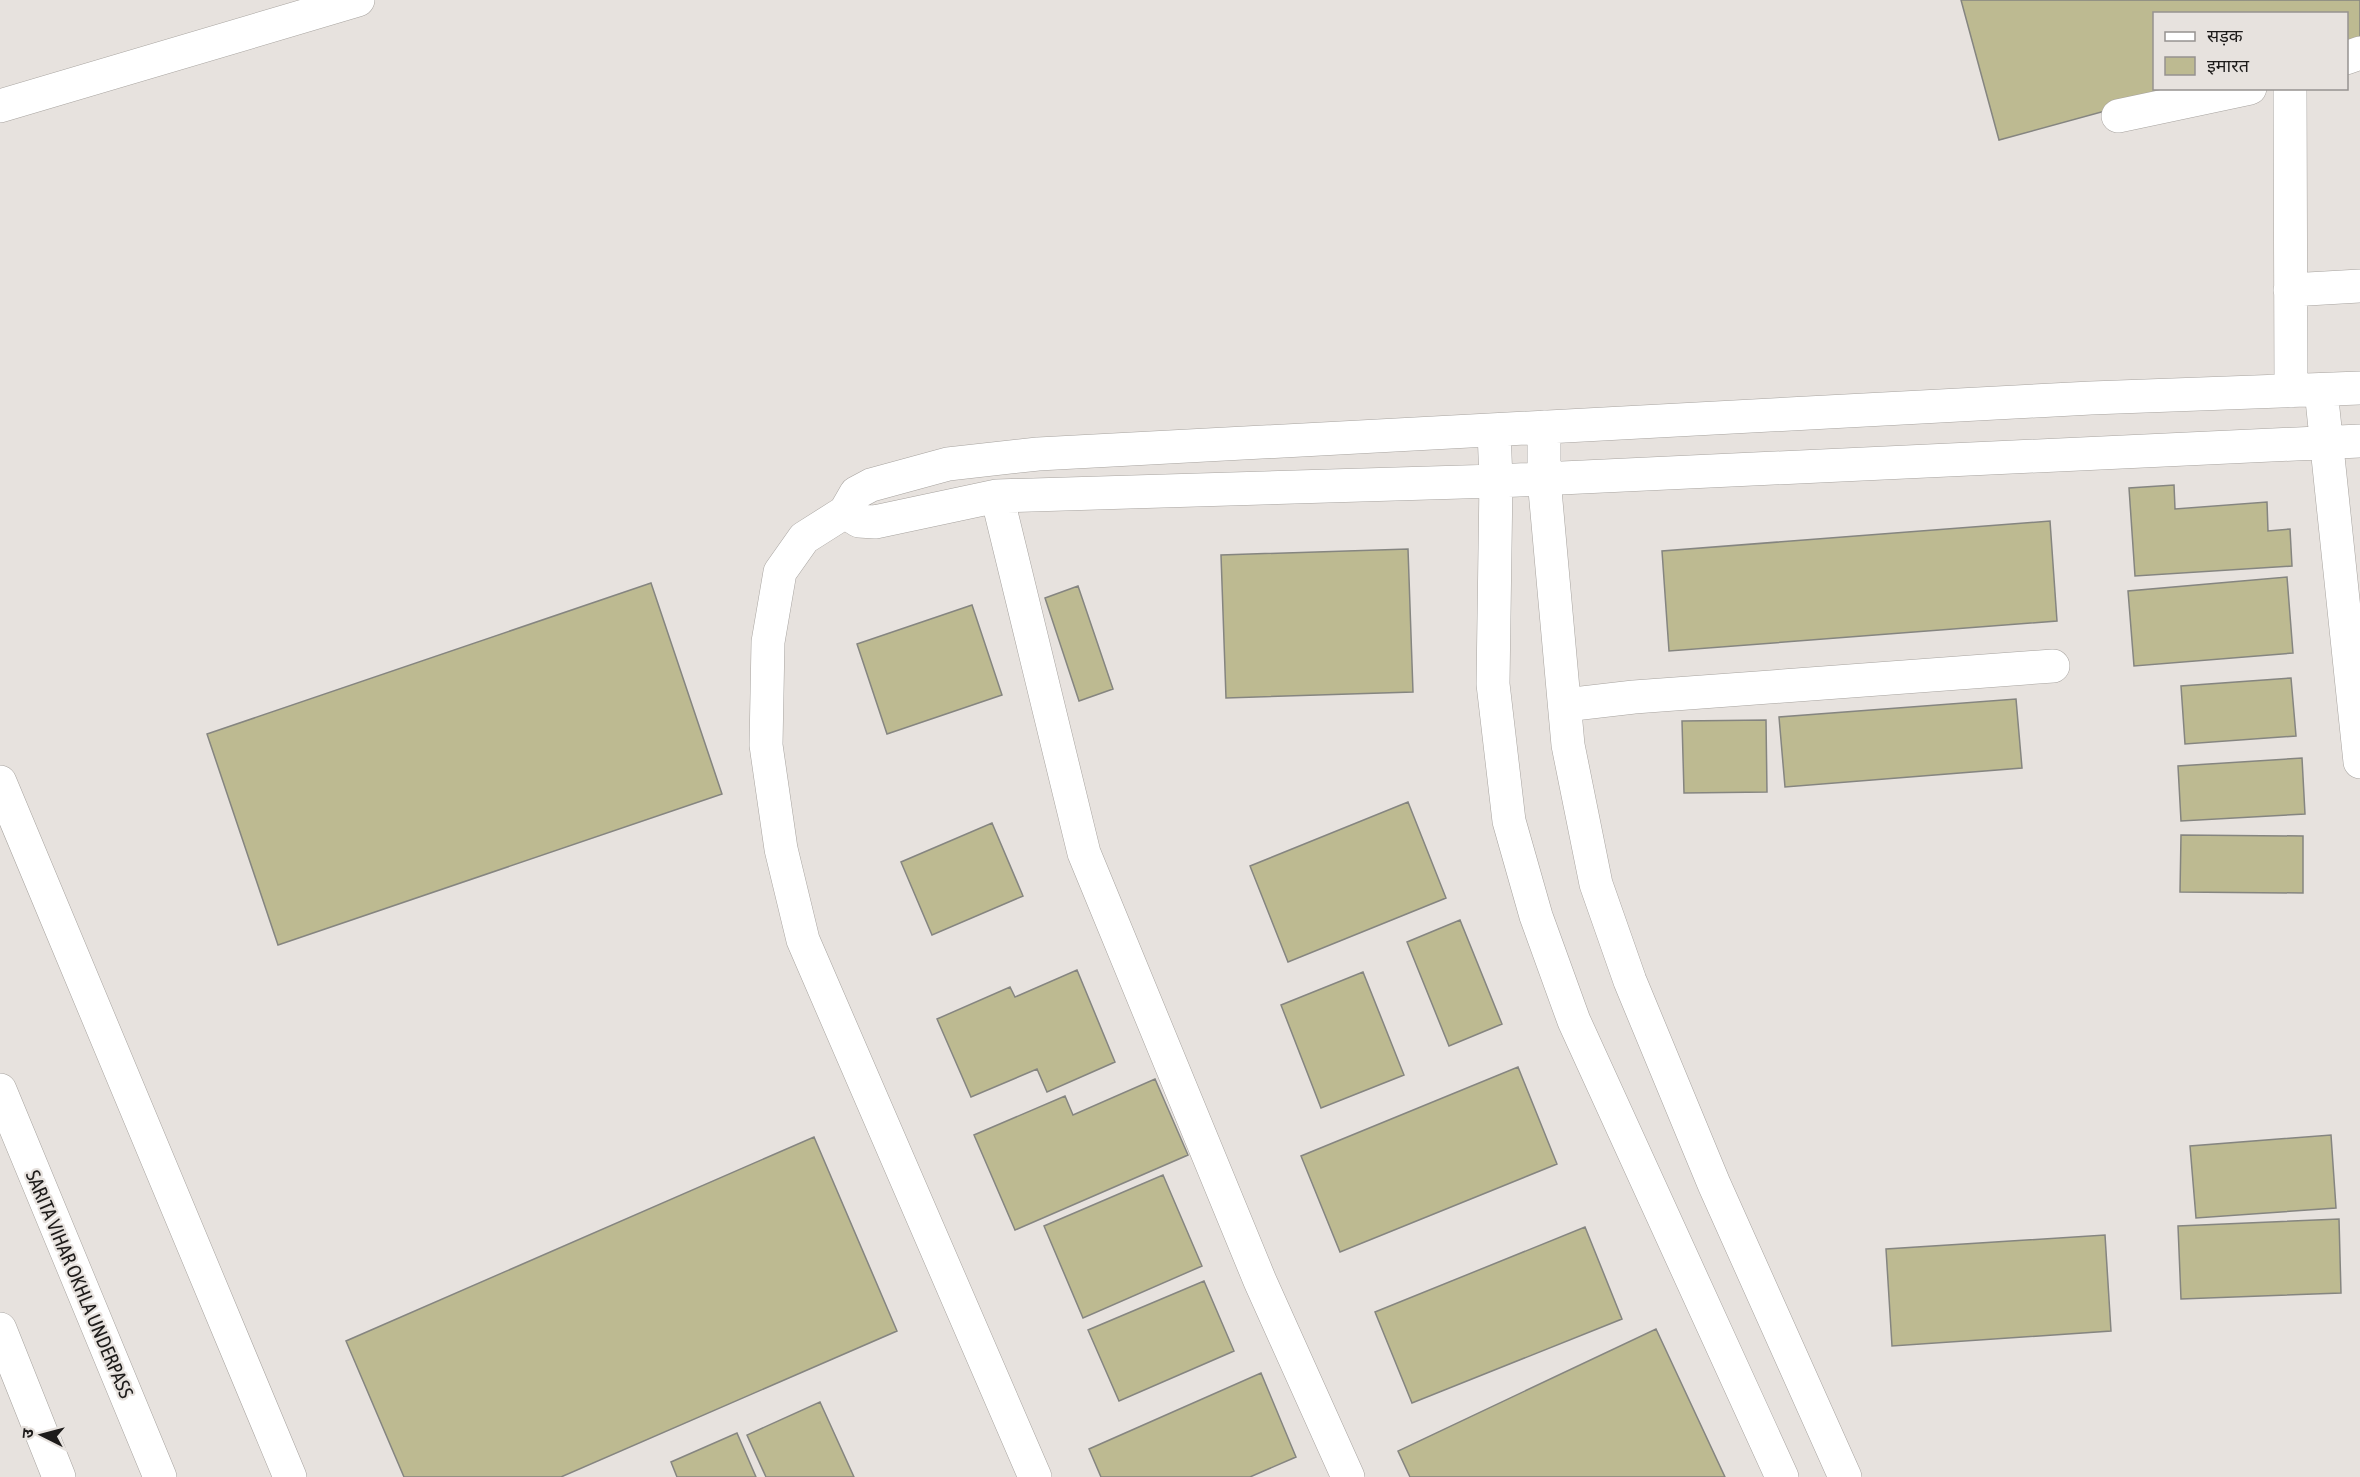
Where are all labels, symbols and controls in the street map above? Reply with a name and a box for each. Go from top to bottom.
legend [2153,12,2348,90]
text: सड़क [2207,25,2244,46]
text: इमारत [2207,55,2250,76]
street label: SARITA VIHAR OKHLA UNDERPASS [22,1167,138,1401]
north arrow [12,1405,72,1465]
text: उ [18,1427,37,1439]

